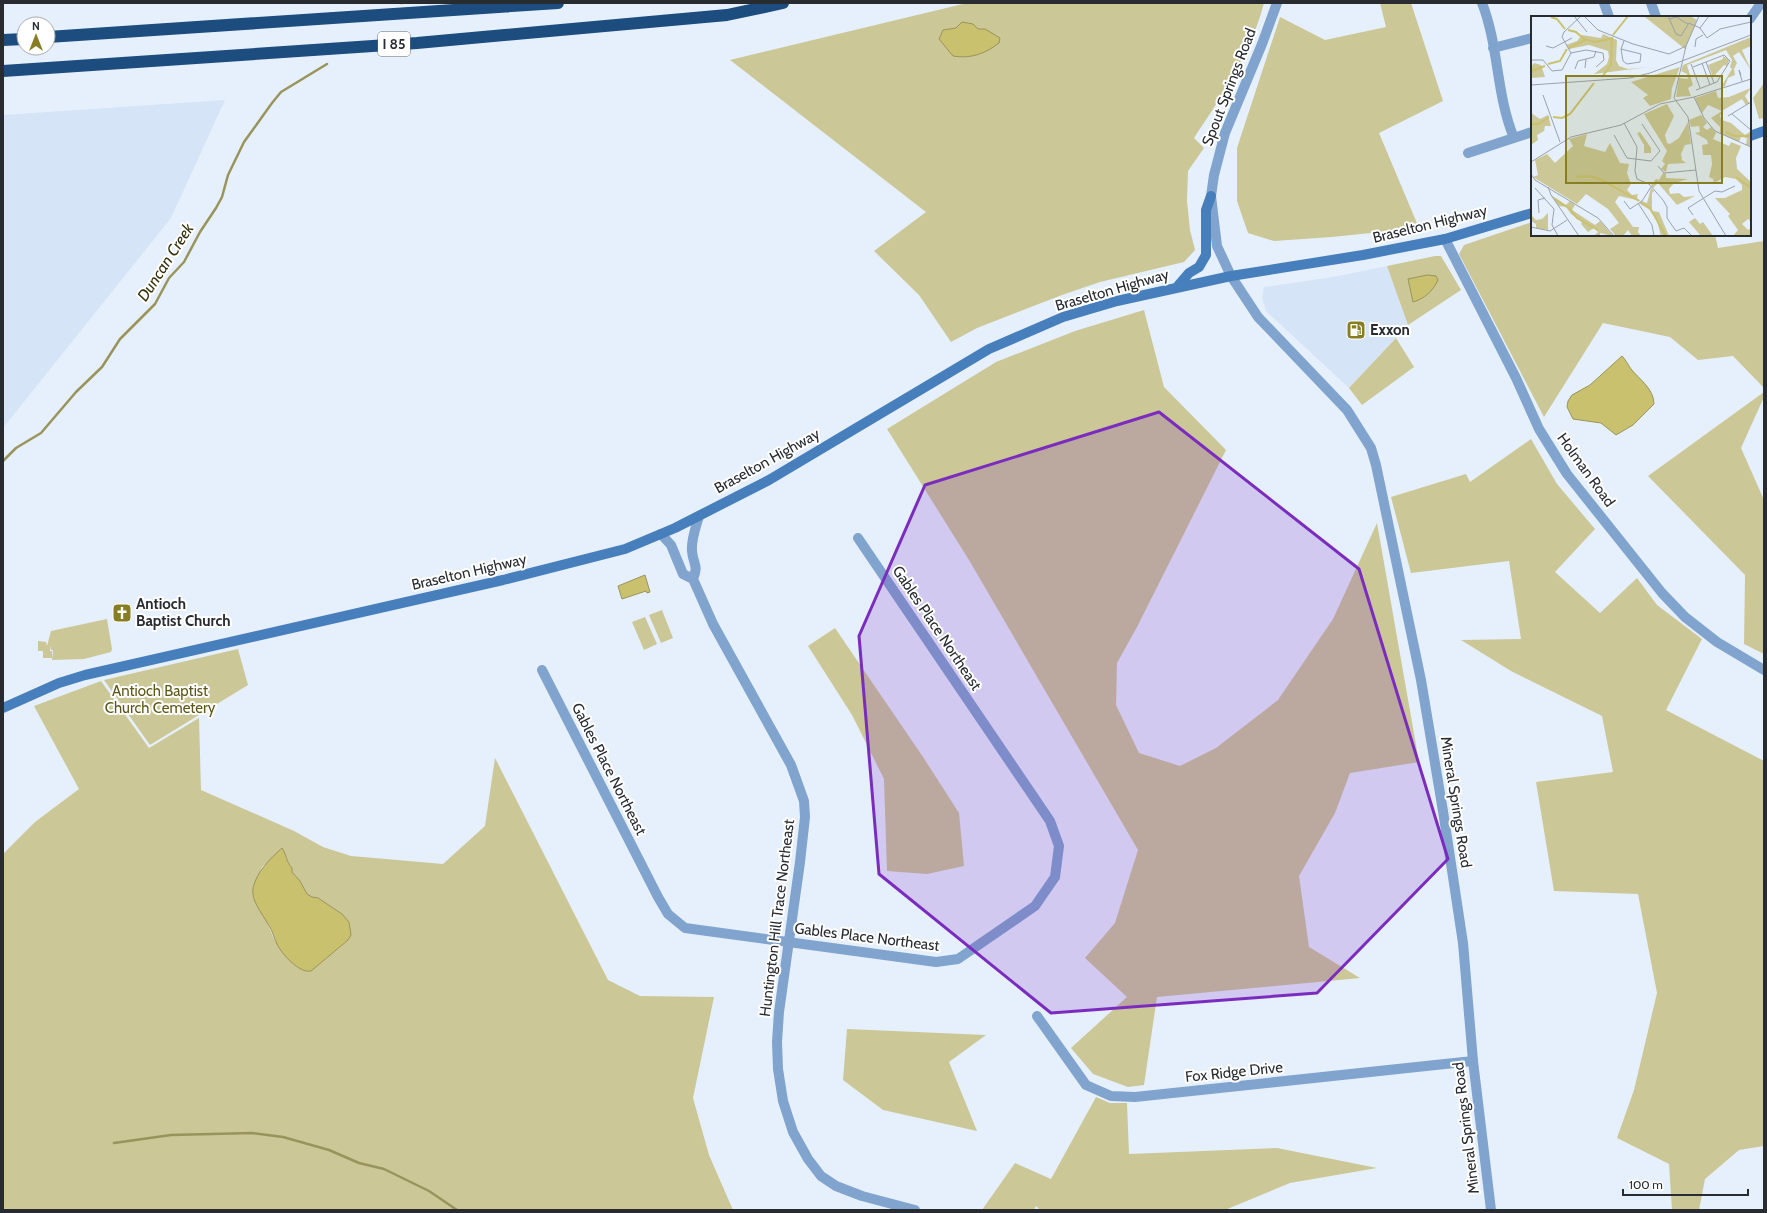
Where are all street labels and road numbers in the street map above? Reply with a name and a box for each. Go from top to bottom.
street label: Spout Springs Road [1198,26,1260,148]
road number: I 85 [378,32,410,56]
street label: Braselton Highway [1371,201,1490,247]
street label: Braselton Highway [1053,265,1171,315]
street label: Braselton Highway [711,424,823,497]
street label: Holman Road [1553,430,1619,510]
street label: Braselton Highway [410,550,529,594]
street label: Gables Place Northeast [889,562,985,694]
street label: Gables Place Northeast [568,700,650,838]
street label: Mineral Springs Road [1437,735,1475,869]
street label: Huntington Hill Trace Northeast [756,818,798,1018]
street label: Gables Place Northeast [793,919,941,955]
street label: Fox Ridge Drive [1184,1058,1284,1086]
street label: Mineral Springs Road [1449,1061,1483,1195]

